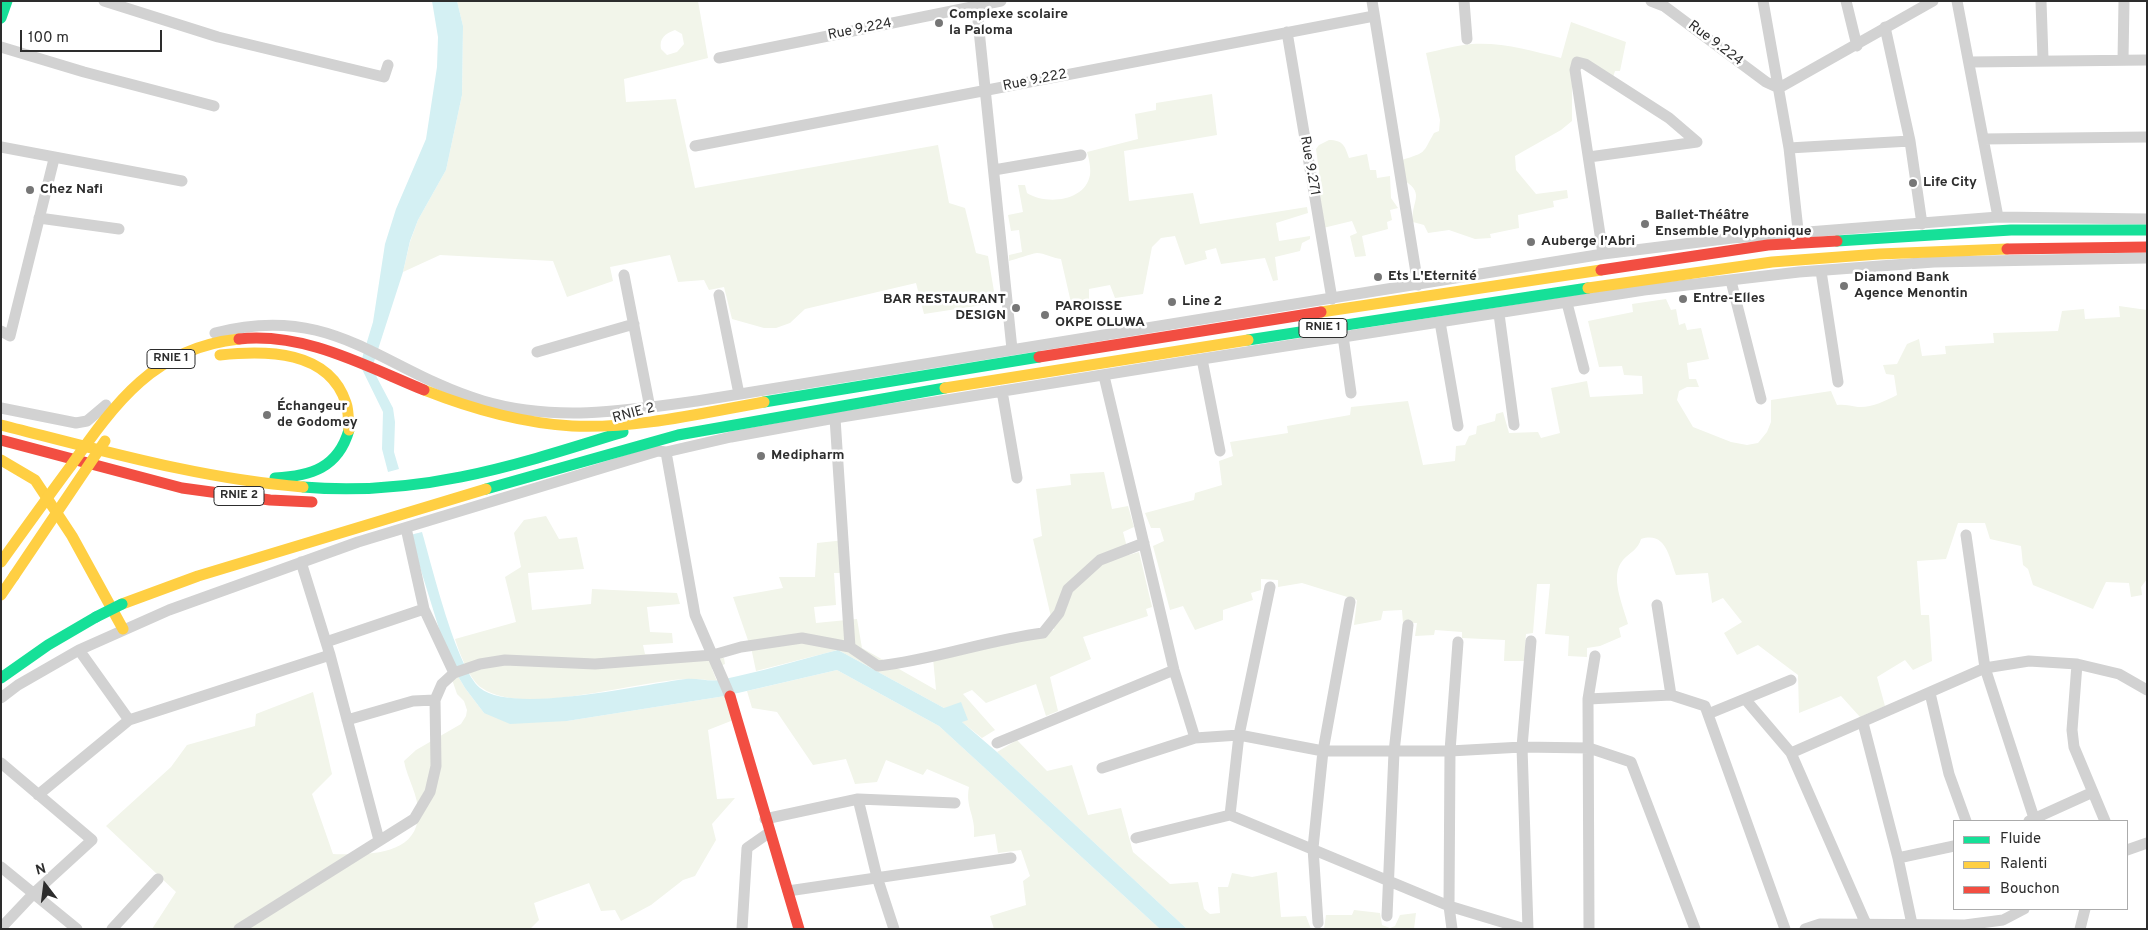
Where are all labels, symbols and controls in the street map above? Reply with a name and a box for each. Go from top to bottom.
place label: Complexe scolaire la Paloma [949,7,1068,40]
street label: Rue 9.224 [827,16,893,44]
marker: Complexe scolaire la Paloma [933,17,945,29]
street label: Rue 9.224 [1684,18,1746,70]
scale bar [22,20,165,52]
text: 100 m [28,29,69,48]
street label: Rue 9.222 [1002,67,1068,95]
street label: Rue 9.271 [1295,135,1323,197]
place label: Life City [1923,175,1977,191]
marker: Life City [1907,177,1919,189]
place label: Chez Nafi [40,182,103,198]
marker: Chez Nafi [24,184,36,196]
place label: Ballet-Théâtre Ensemble Polyphonique [1655,208,1812,240]
marker: Ballet-Théâtre Ensemble Polyphonique [1639,218,1651,230]
place label: Auberge l'Abri [1541,234,1635,250]
marker: Auberge l'Abri [1525,236,1537,248]
place label: Ets L'Eternité [1388,269,1477,285]
place label: Diamond Bank Agence Menontin [1854,270,1968,302]
marker: Ets L'Eternité [1372,271,1384,283]
marker: Diamond Bank Agence Menontin [1838,280,1850,292]
place label: Entre-Elles [1693,291,1765,307]
place label: BAR RESTAURANT DESIGN [883,292,1006,324]
marker: Entre-Elles [1677,293,1689,305]
place label: Line 2 [1182,294,1222,310]
marker: Line 2 [1166,296,1178,308]
place label: PAROISSE OKPE OLUWA [1055,299,1145,332]
marker: BAR RESTAURANT DESIGN [1010,302,1022,314]
marker: PAROISSE OKPE OLUWA [1039,309,1051,321]
road number: RNIE 1 [1299,318,1347,338]
road number: RNIE 1 [147,349,195,368]
place label: Échangeur de Godomey [277,399,358,432]
street label: RNIE 2 [611,400,657,428]
marker: Échangeur de Godomey [261,409,273,421]
place label: Medipharm [771,448,845,464]
marker: Medipharm [755,450,767,462]
road number: RNIE 2 [214,486,264,506]
legend [1953,820,2128,910]
text: Fluide [2000,830,2041,849]
text: Ralenti [2000,855,2047,874]
north arrow [20,860,70,910]
text: N [34,861,48,880]
text: Bouchon [2000,880,2060,899]

